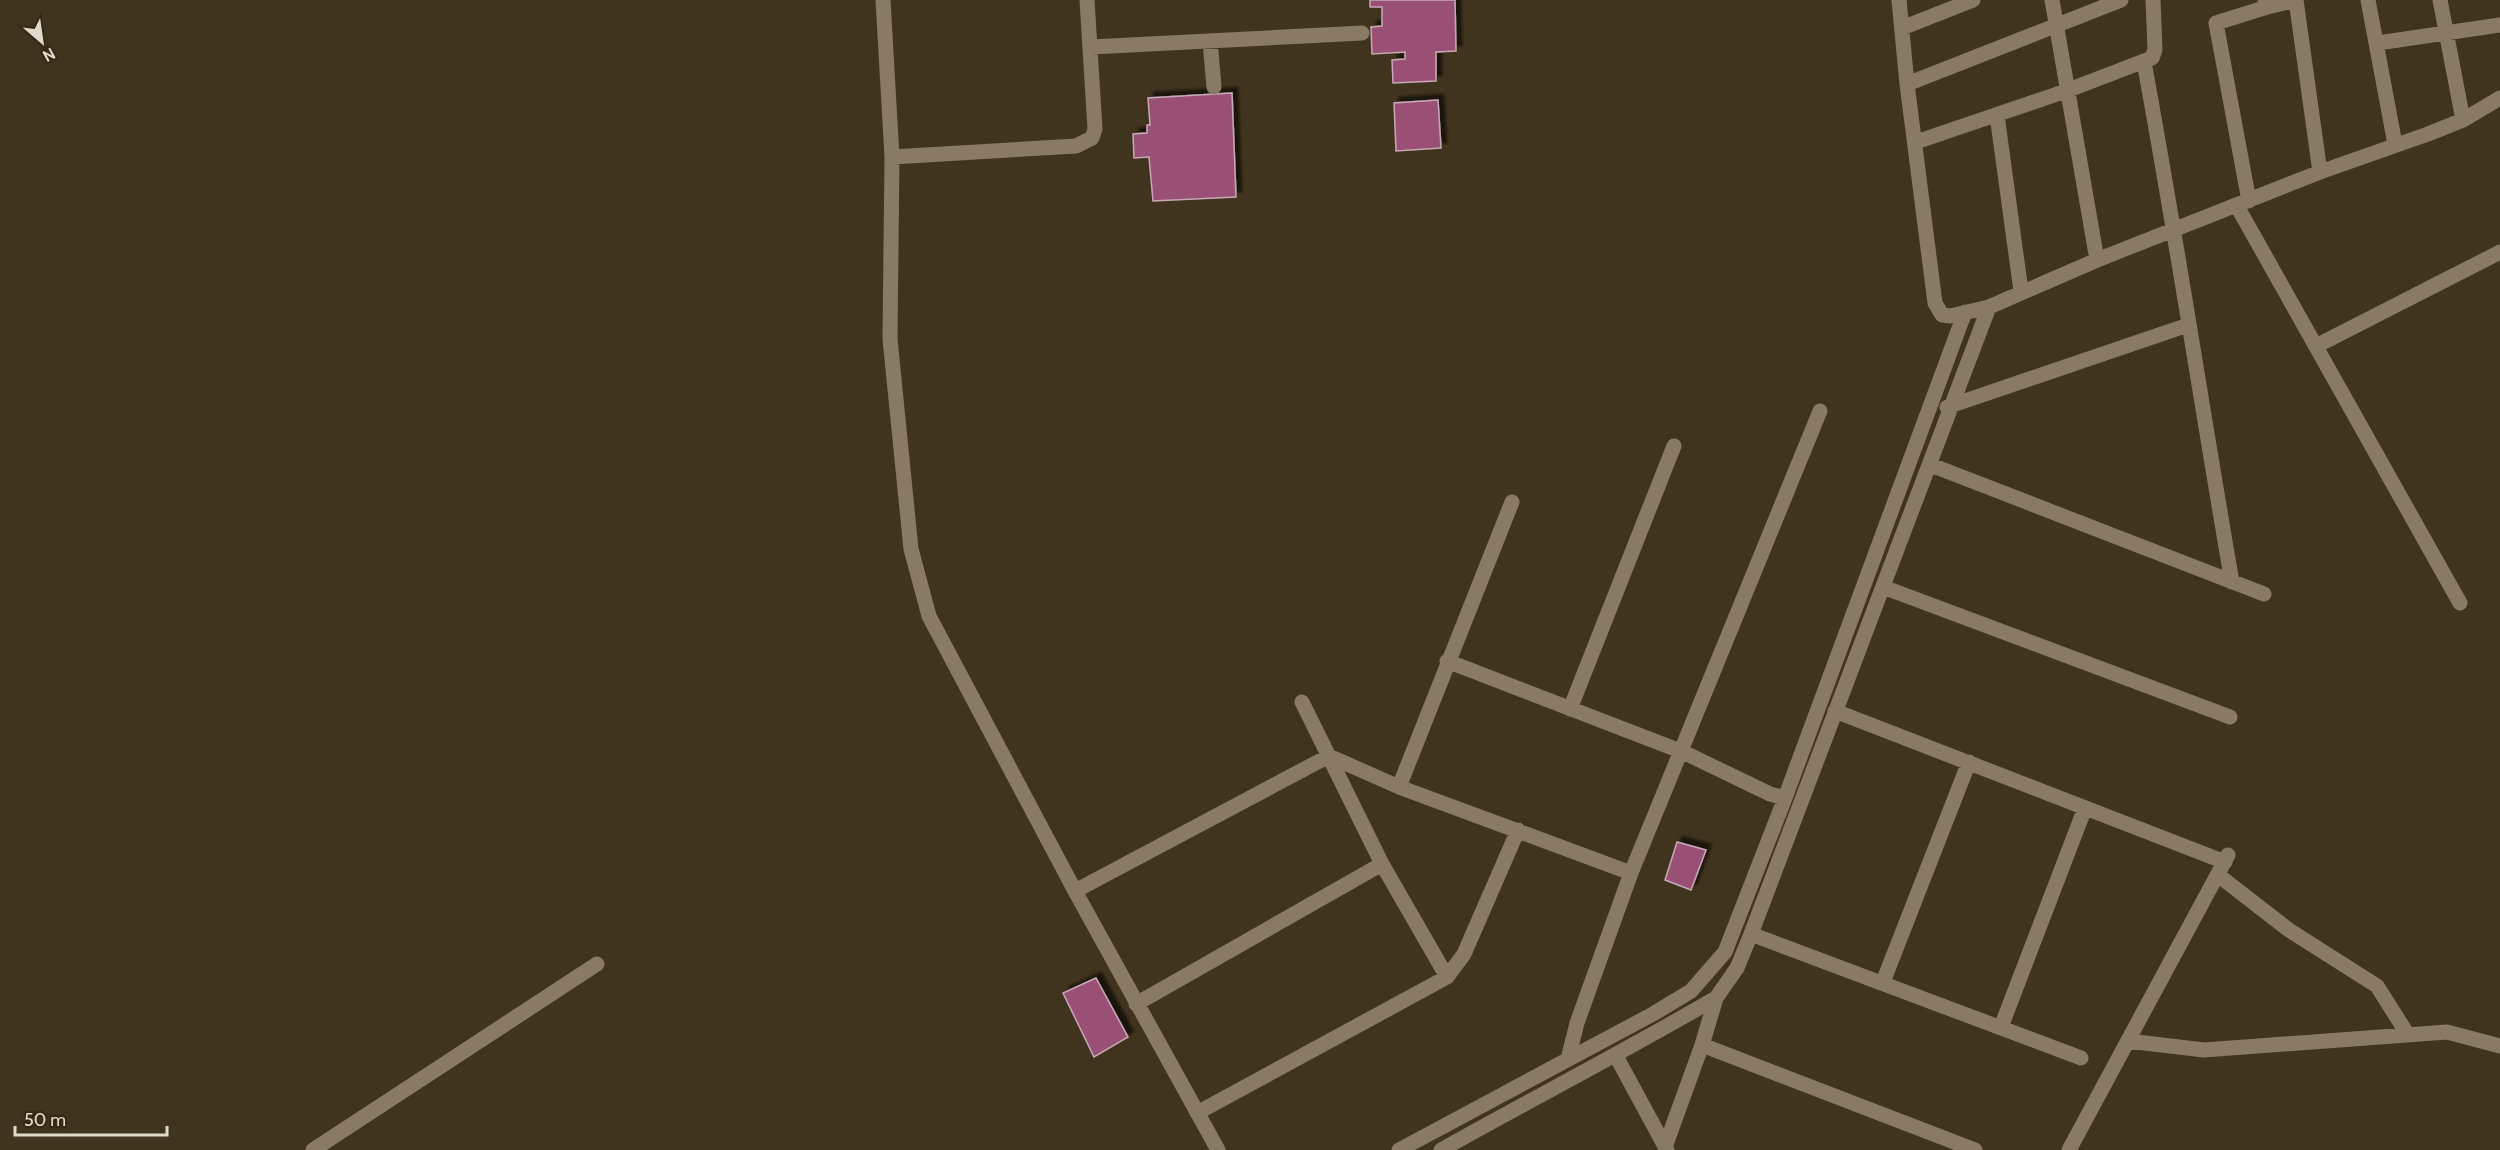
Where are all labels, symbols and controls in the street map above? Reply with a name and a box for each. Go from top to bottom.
north arrow [12,12,72,72]
text: N [39,44,59,66]
scale bar [15,1099,166,1137]
text: 50 m [24,1109,66,1131]

